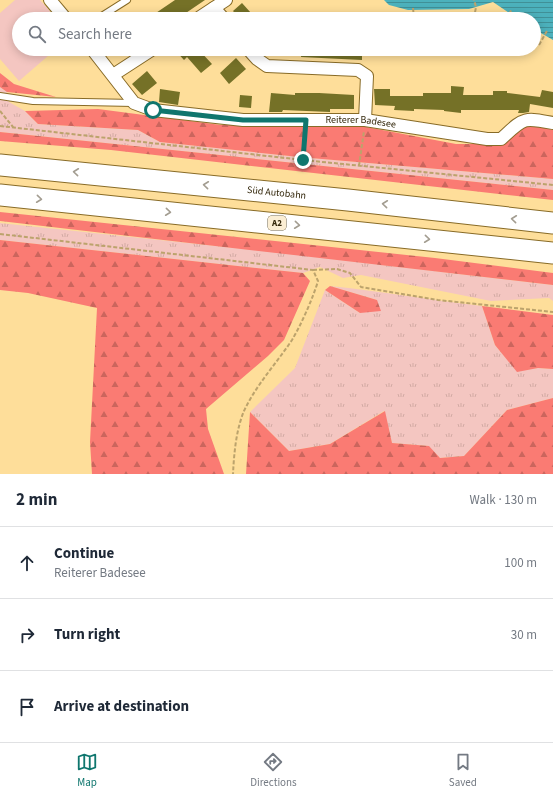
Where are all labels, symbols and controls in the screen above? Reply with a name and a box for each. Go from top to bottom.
search box [12,12,541,56]
icon: search [26,23,48,45]
text: Search here [58,24,132,45]
route start [144,101,162,119]
street label: Reiterer Badesee [325,113,397,132]
route end [294,151,312,169]
one-way arrow [73,168,79,177]
one-way arrow [203,181,209,190]
street label: Süd Autobahn [246,183,307,203]
one-way arrow [36,194,42,203]
one-way arrow [382,200,388,209]
one-way arrow [165,207,171,216]
one-way arrow [511,215,517,224]
road number: A2 [268,216,286,230]
one-way arrow [294,220,300,229]
one-way arrow [424,234,430,243]
text: 2 min [16,488,57,512]
text: Walk · 130 m [469,491,537,509]
text: Continue [54,543,114,564]
icon: ahead [16,552,38,574]
text: 100 m [504,554,537,572]
text: Reiterer Badesee [54,564,146,582]
icon: right [16,624,38,646]
text: Turn right [54,624,120,645]
text: 30 m [511,626,537,644]
icon: arrive [16,696,38,718]
text: Arrive at destination [54,696,189,717]
tab: Map [76,751,98,790]
tab: Directions [250,751,297,790]
tab: Saved [449,751,477,790]

